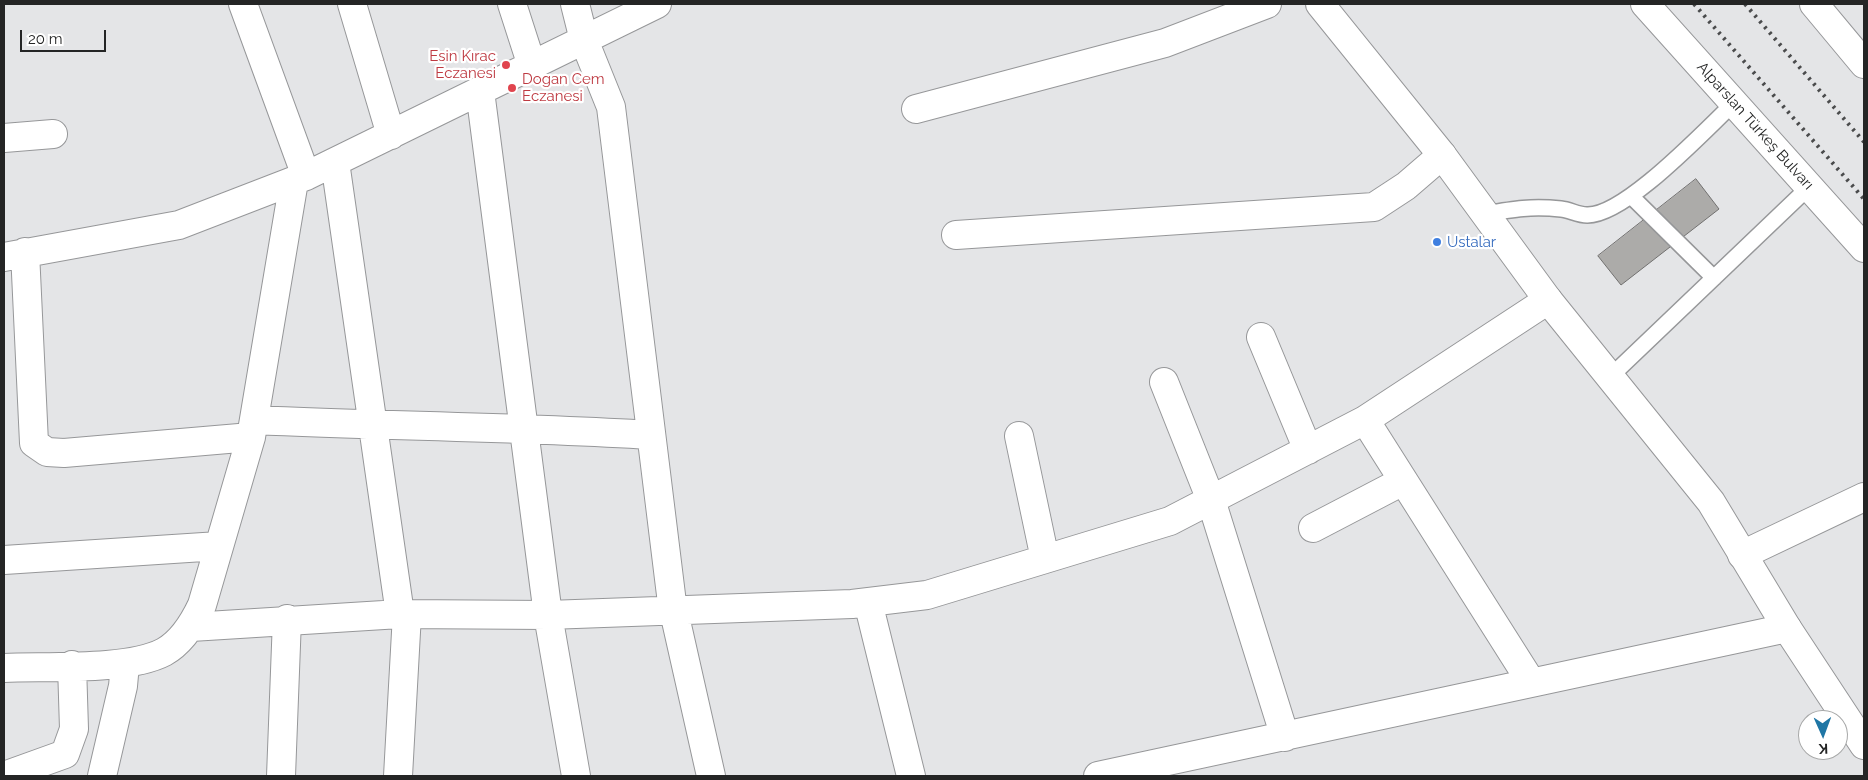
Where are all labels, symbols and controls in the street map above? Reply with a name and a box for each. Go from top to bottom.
scale bar [22,20,109,52]
text: 20 m [28,30,63,48]
place label: Esin Kırac Eczanesi [429,47,496,82]
street label: Alparslan Türkeş Bulvarı [1693,58,1817,194]
marker: Esin Kırac Eczanesi [500,59,512,71]
place label: Dogan Cem Eczanesi [522,70,605,105]
marker: Dogan Cem Eczanesi [506,82,518,94]
place label: Ustalar [1447,233,1496,251]
marker: Ustalar [1431,236,1443,248]
north arrow [1798,710,1848,760]
text: K [1819,741,1828,757]

